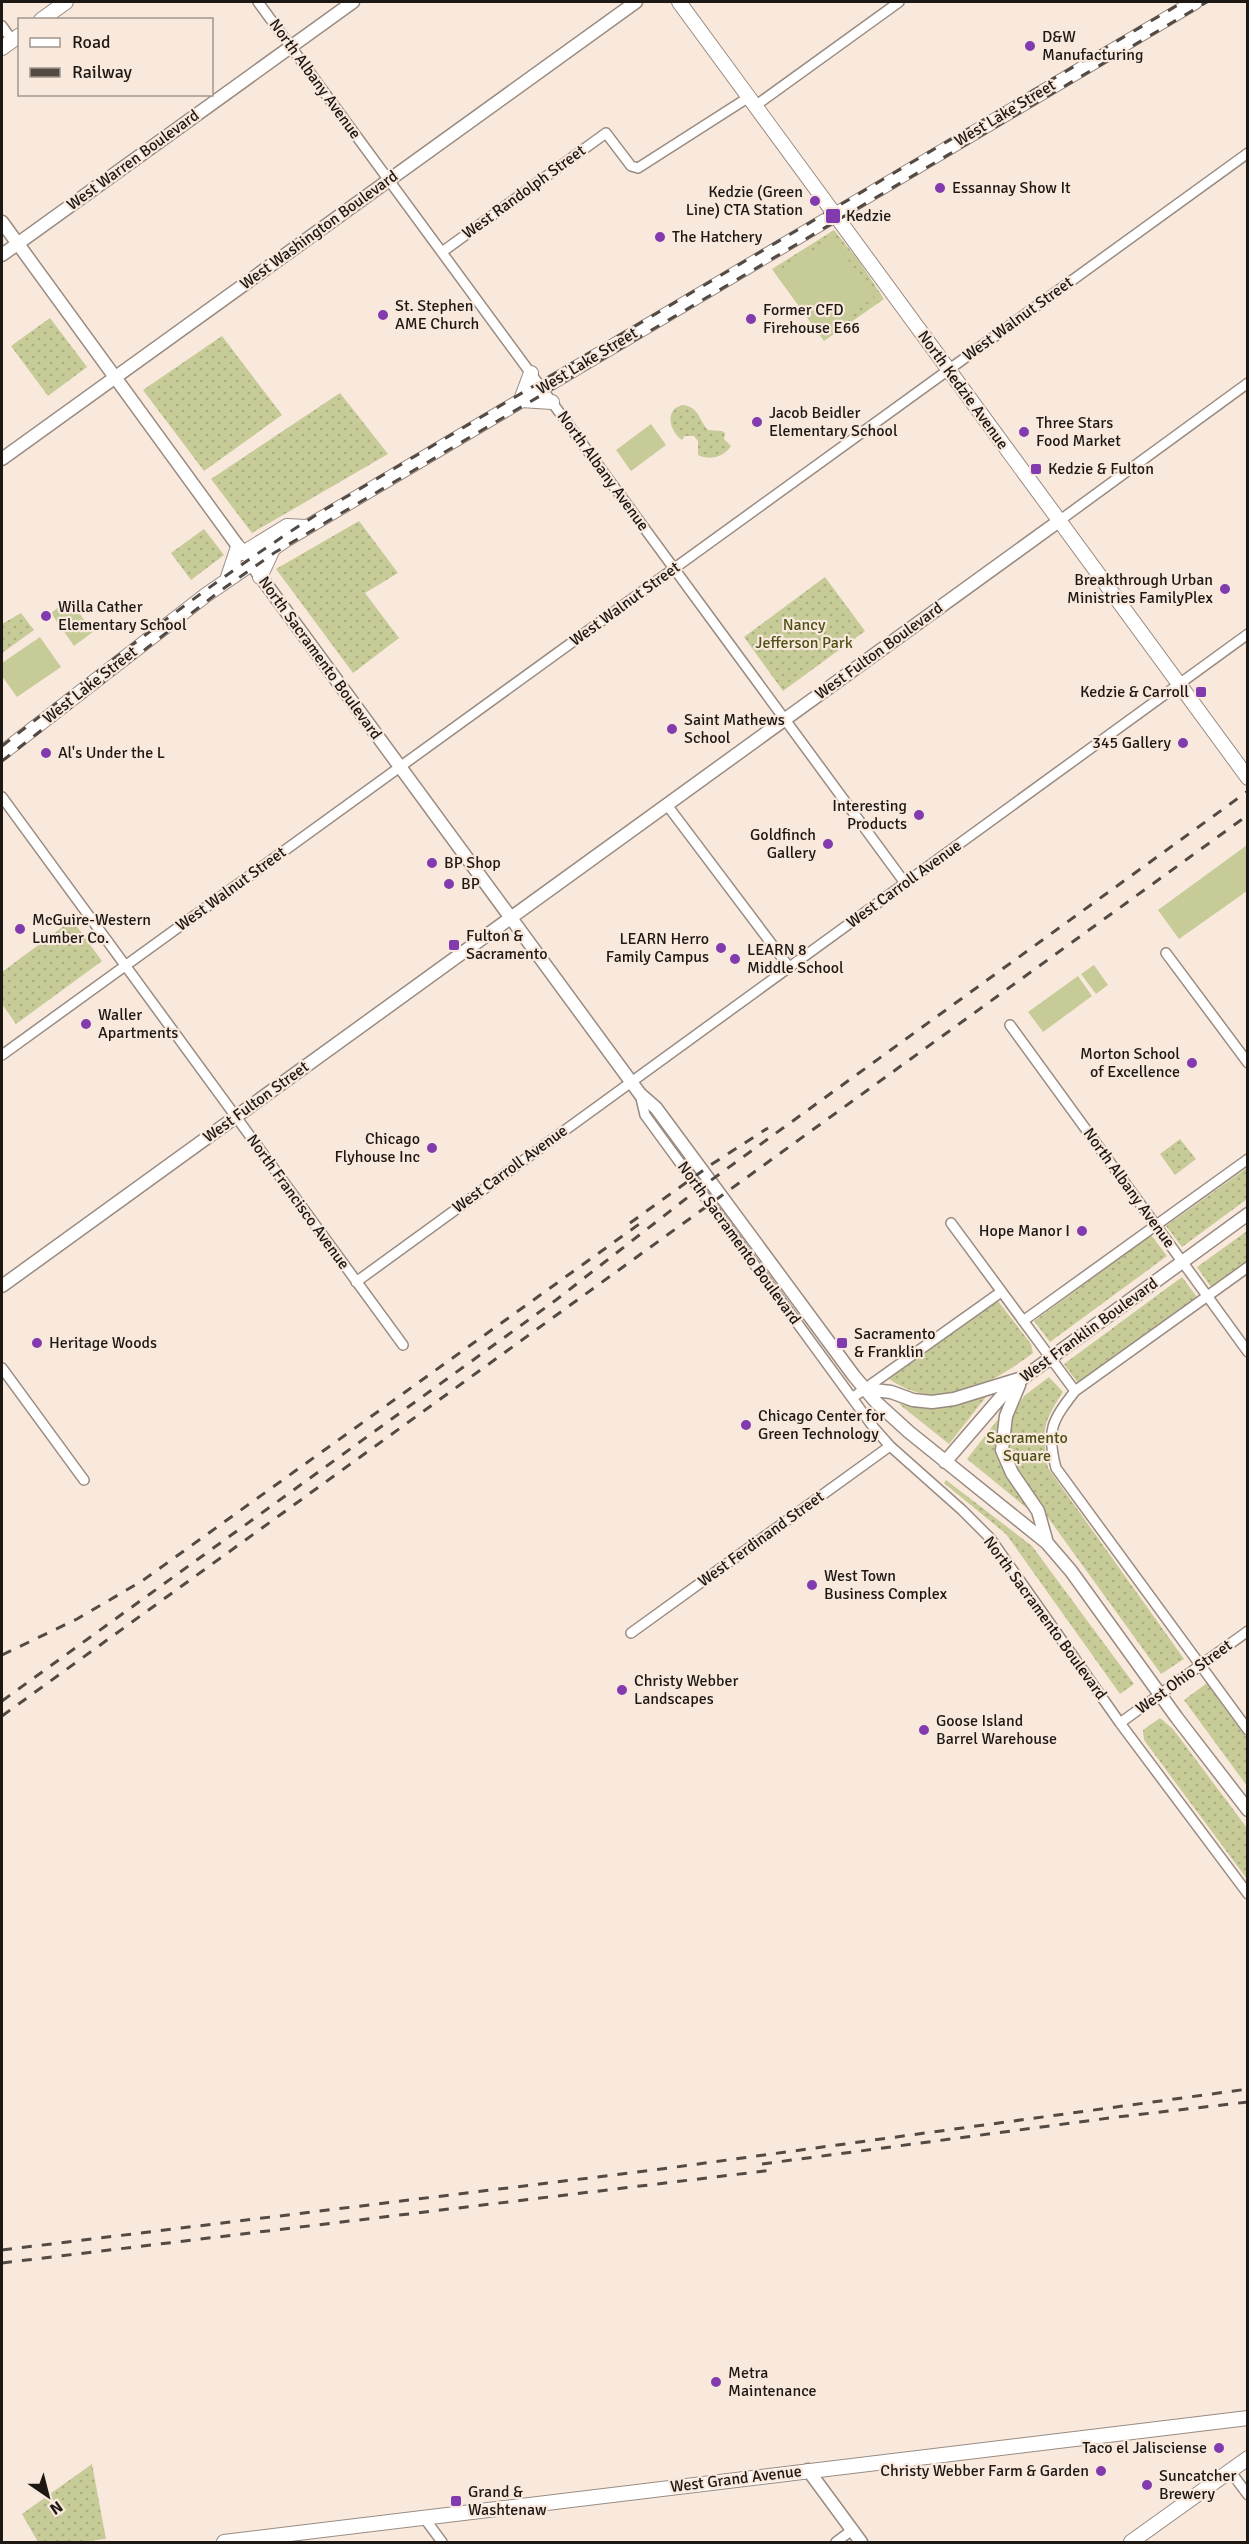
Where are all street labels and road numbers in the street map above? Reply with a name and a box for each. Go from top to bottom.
street label: North Albany Avenue [265,15,365,143]
street label: West Lake Street [951,75,1059,151]
street label: West Warren Boulevard [63,105,203,215]
street label: West Randolph Street [459,140,590,243]
street label: West Washington Boulevard [236,166,402,294]
street label: West Walnut Street [959,272,1077,366]
street label: West Lake Street [533,323,641,399]
street label: North Kedzie Avenue [913,327,1013,453]
street label: North Albany Avenue [553,407,653,535]
street label: West Walnut Street [566,557,684,651]
street label: North Sacramento Boulevard [254,572,386,744]
street label: West Fulton Boulevard [811,598,947,704]
street label: West Lake Street [39,642,142,728]
street label: West Carroll Avenue [843,836,965,932]
street label: West Walnut Street [172,842,290,936]
street label: West Fulton Street [199,1057,313,1147]
street label: West Carroll Avenue [449,1121,571,1217]
street label: North Albany Avenue [1079,1124,1179,1252]
street label: North Francisco Avenue [242,1131,354,1273]
street label: North Sacramento Boulevard [673,1157,805,1329]
street label: West Franklin Boulevard [1016,1273,1162,1387]
street label: West Ferdinand Street [694,1486,828,1591]
street label: North Sacramento Boulevard [979,1532,1111,1704]
street label: West Ohio Street [1132,1635,1236,1719]
street label: West Grand Avenue [669,2461,803,2497]

